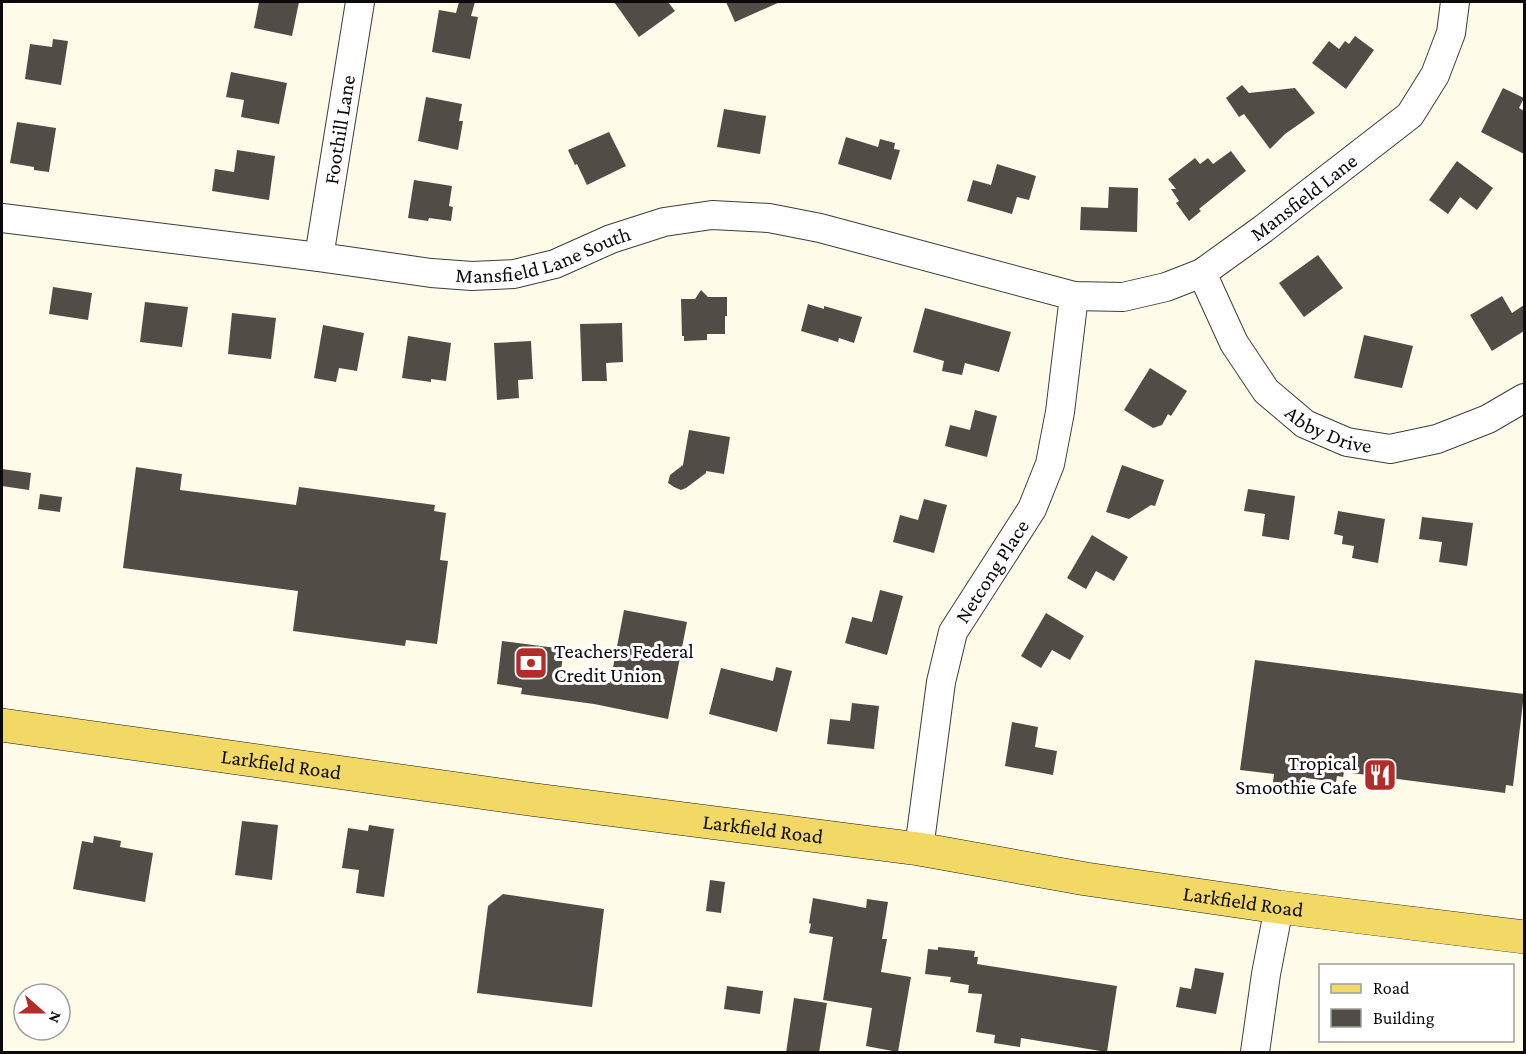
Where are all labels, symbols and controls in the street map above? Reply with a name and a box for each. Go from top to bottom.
street label: Foothill Lane [319,73,360,186]
street label: Mansfield Lane [1246,149,1362,246]
street label: Mansfield Lane South [455,222,633,288]
street label: Abby Drive [1280,401,1374,458]
street label: Netcong Place [950,515,1034,627]
place label: Teachers Federal Credit Union [554,639,694,687]
bank icon: Teachers Federal Credit Union [513,645,549,681]
street label: Larkfield Road [220,744,343,785]
place label: Tropical Smoothie Cafe [1235,751,1357,799]
restaurant icon: Tropical Smoothie Cafe [1362,757,1398,793]
street label: Larkfield Road [701,809,825,849]
street label: Larkfield Road [1182,881,1305,922]
legend [1319,964,1514,1042]
text: Road [1373,978,1410,998]
north arrow [12,982,72,1042]
text: Building [1373,1008,1435,1028]
text: N [46,1009,65,1025]

